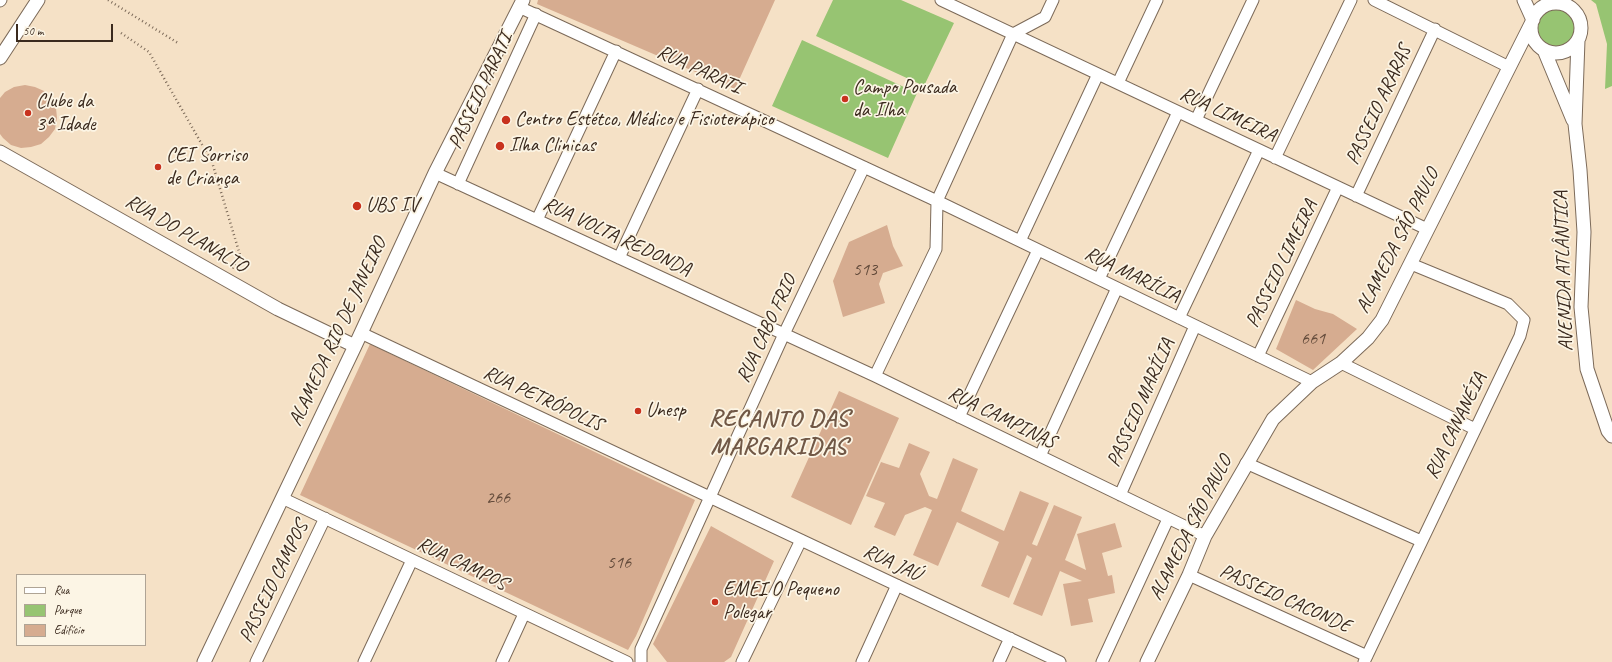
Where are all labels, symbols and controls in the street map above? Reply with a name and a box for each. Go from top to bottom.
scale bar [18,16,115,42]
text: 50 m [23,23,43,39]
street label: PASSEIO PARATI [444,29,518,153]
street label: RUA PARATI [653,40,745,100]
street label: PASSEIO ARARAS [1341,41,1417,169]
place label: Campo Pousada da Ilha [853,76,957,123]
street label: RUA LIMEIRA [1176,82,1280,148]
place label: Clube da 3ª Idade [36,90,96,137]
marker: Campo Pousada da Ilha [840,94,850,104]
marker: Clube da 3ª Idade [23,108,33,118]
place label: Centro Estétco, Médico e Fisioterápico [515,108,774,132]
marker: Centro Estétco, Médico e Fisioterápico [500,114,512,126]
place label: Ilha Clinicas [509,134,595,158]
marker: Ilha Clinicas [494,140,506,152]
place label: CEI Sorriso de Criança [166,144,247,191]
marker: CEI Sorriso de Criança [153,162,163,172]
street label: ALAMEDA SÃO PAULO [1351,165,1445,317]
street label: RUA DO PLANALTO [121,189,251,279]
street label: AVENIDA ATLÂNTICA [1549,190,1579,352]
street label: RUA VOLTA REDONDA [539,192,695,282]
place label: UBS IV [366,194,419,218]
street label: PASSEIO LIMEIRA [1241,196,1323,332]
marker: UBS IV [351,200,363,212]
street label: ALAMEDA RIO DE JANEIRO [284,234,392,430]
street label: RUA MARÍLIA [1081,242,1183,308]
house number: 513 [853,259,877,281]
street label: RUA CABO FRIO [732,271,802,387]
house number: 661 [1301,328,1325,350]
street label: PASSEIO MARÍLIA [1102,335,1180,471]
street label: RUA PETRÓPOLIS [479,361,607,437]
street label: RUA CANANÉIA [1420,369,1492,483]
street label: RUA CAMPINAS [944,382,1060,454]
place label: Unesp [646,399,686,423]
marker: Unesp [633,406,643,416]
district label: RECANTO DAS MARGARIDAS [709,406,849,462]
street label: ALAMEDA SÃO PAULO [1144,452,1238,604]
house number: 266 [486,487,510,509]
street label: PASSEIO CAMPOS [234,517,314,647]
street label: RUA CAMPOS [413,532,511,596]
street label: RUA JAÚ [859,539,925,587]
house number: 516 [607,552,631,574]
street label: PASSEIO CACONDE [1216,559,1354,639]
legend [16,574,146,646]
place label: EMEI O Pequeno Polegar [723,578,839,625]
text: Rua [54,582,69,598]
marker: EMEI O Pequeno Polegar [710,597,720,607]
text: Parque [54,602,82,618]
text: Edifício [54,622,84,638]

